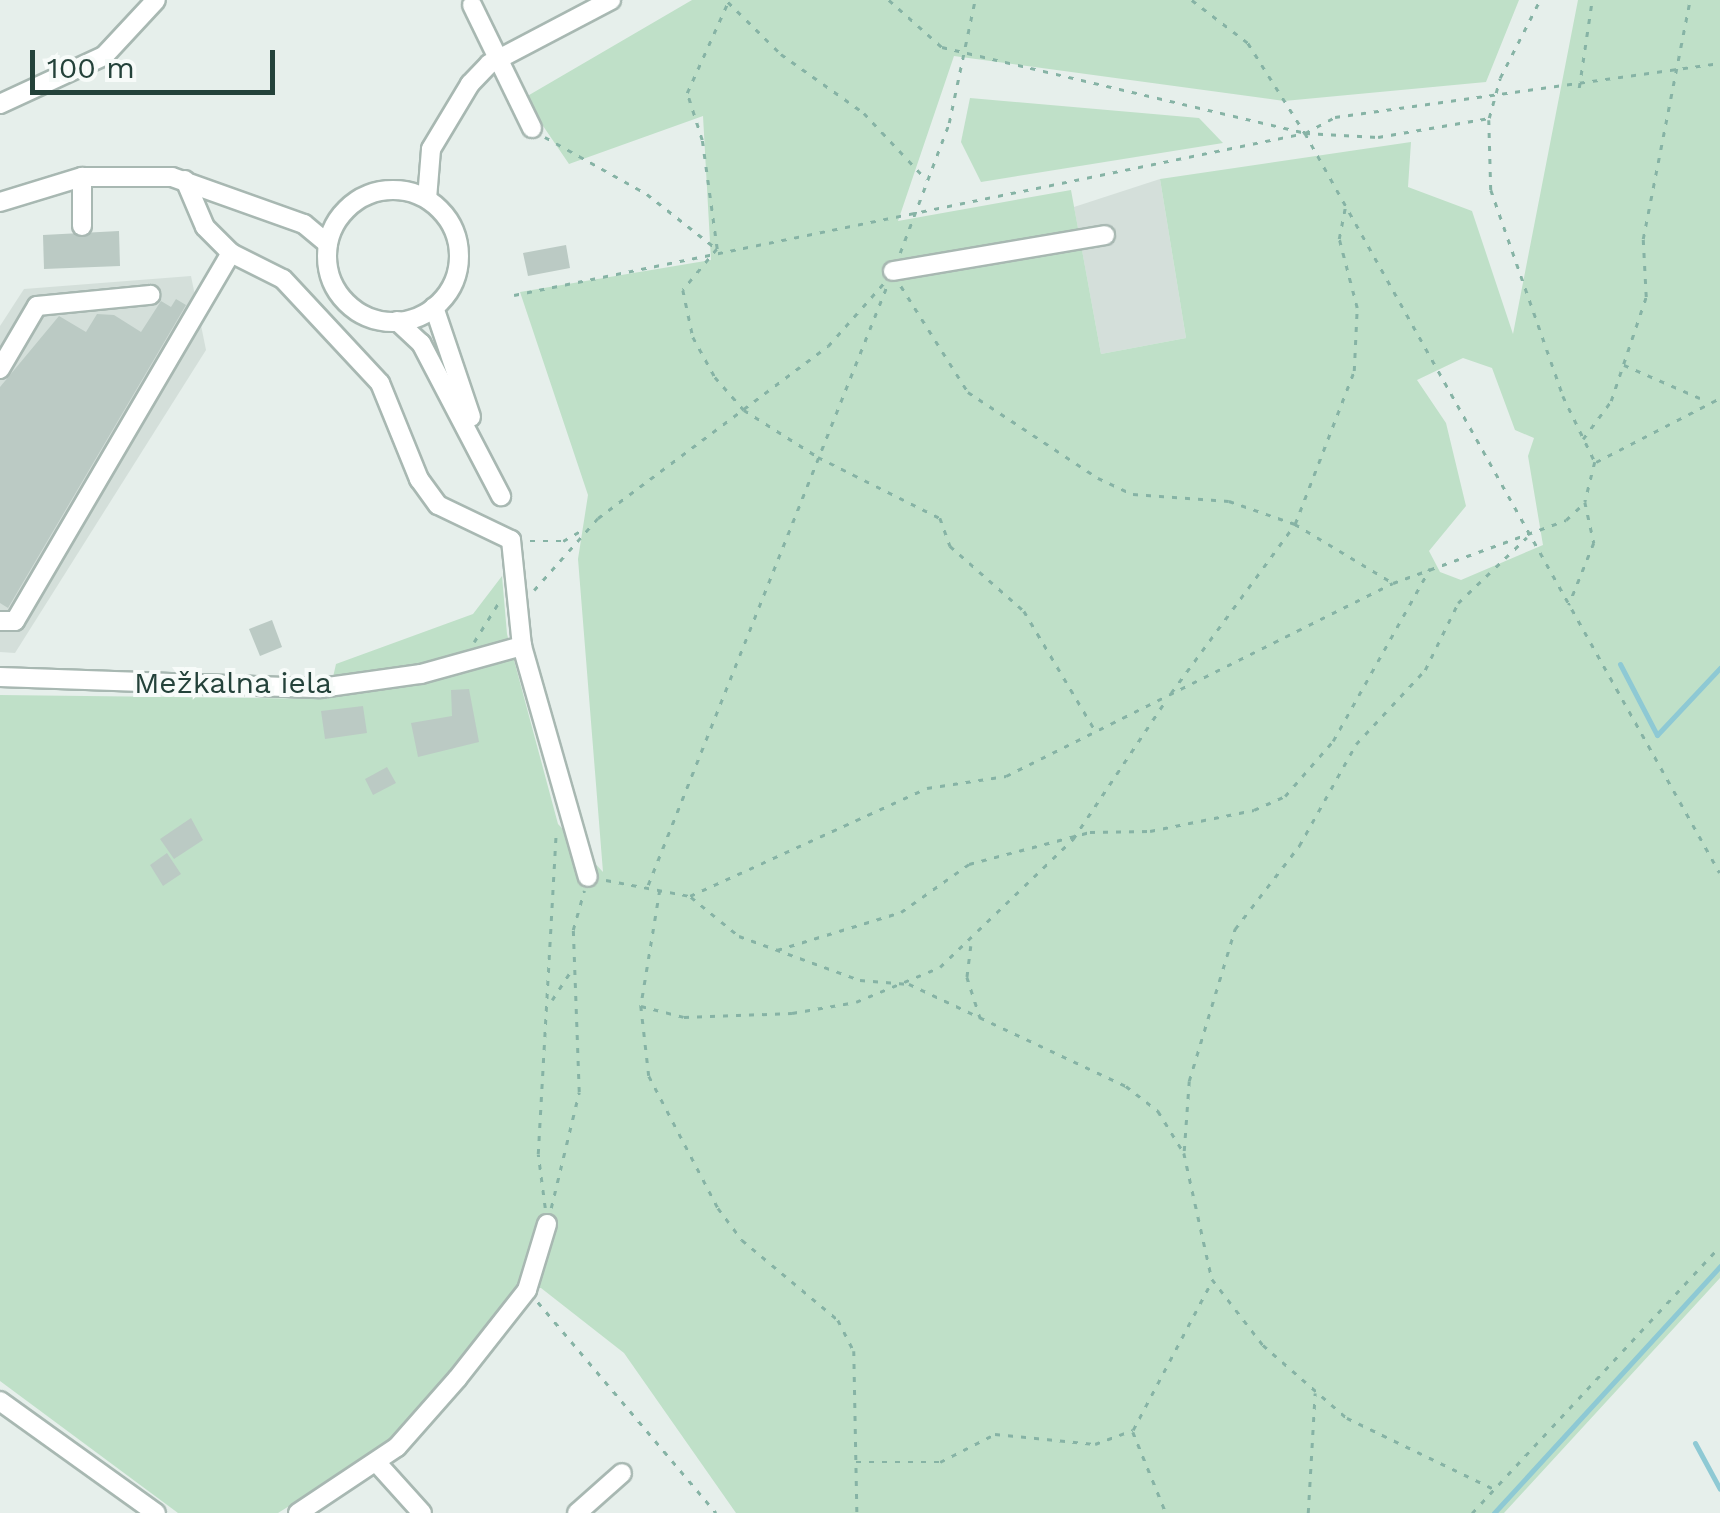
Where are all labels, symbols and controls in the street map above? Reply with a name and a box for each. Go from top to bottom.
scale bar [35,30,280,92]
text: 100 m [47,50,135,85]
street label: Mežkalna iela [134,665,332,701]

